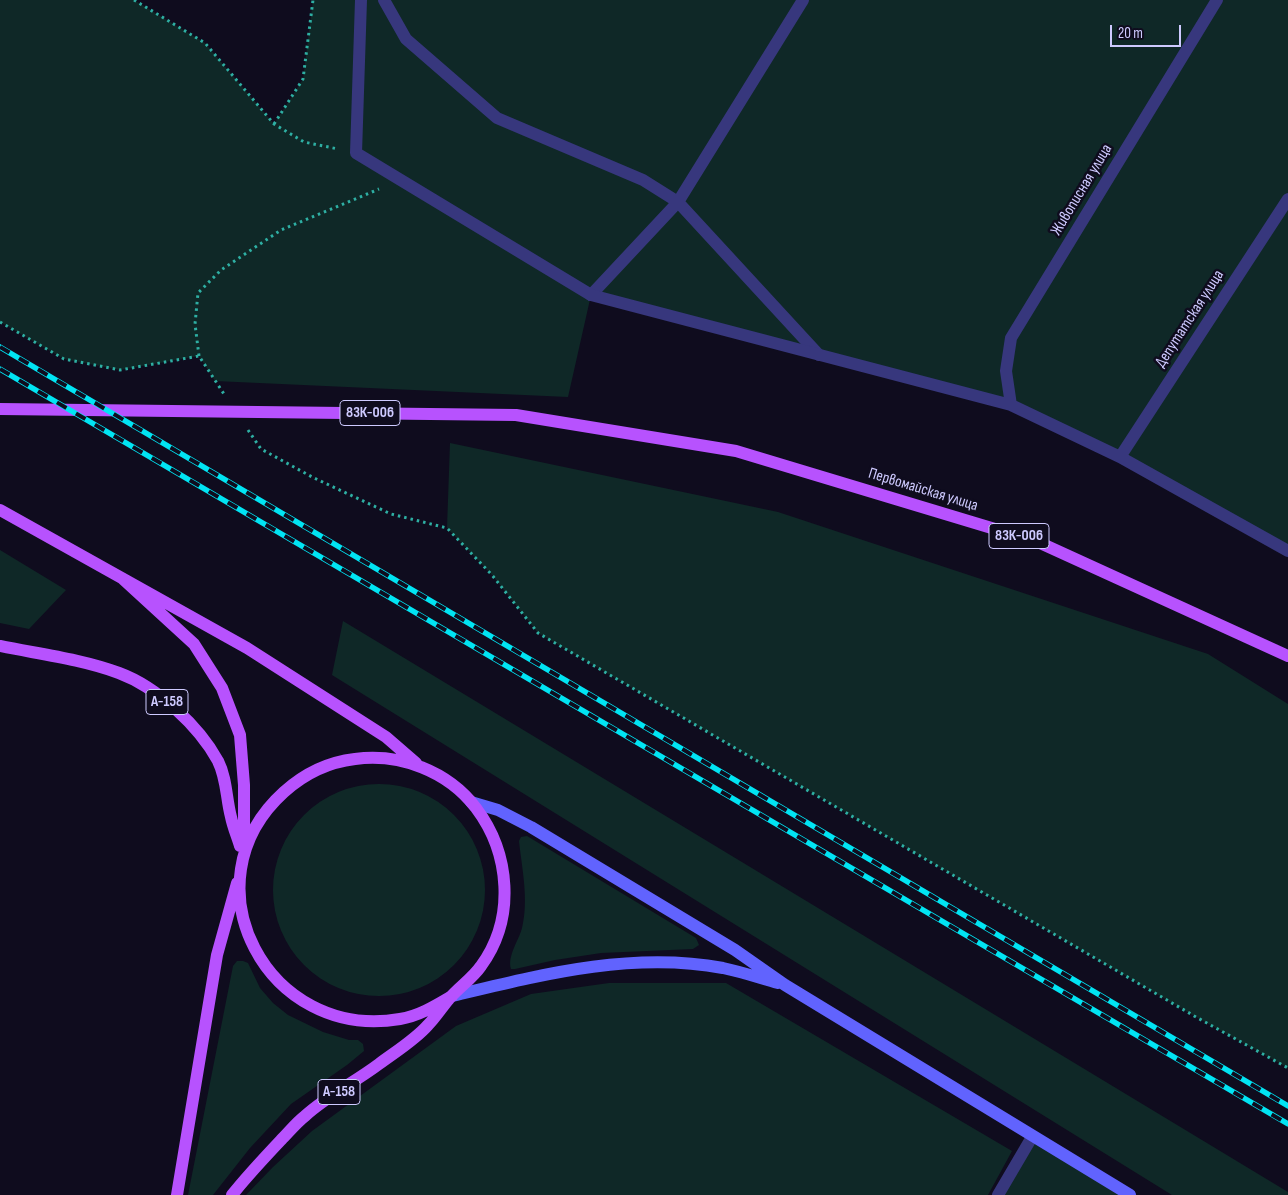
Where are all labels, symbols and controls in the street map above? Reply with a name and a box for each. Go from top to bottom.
scale bar [1113,15,1184,47]
text: 20 m [1118,24,1143,43]
street label: Живописная улица [1047,141,1117,239]
street label: Депутатская улица [1151,267,1229,371]
road number: 83К-006 [340,400,400,426]
street label: Первомайская улица [866,464,980,516]
road number: 83К-006 [989,524,1049,548]
road number: А-158 [146,690,188,714]
road number: А-158 [318,1080,360,1104]

